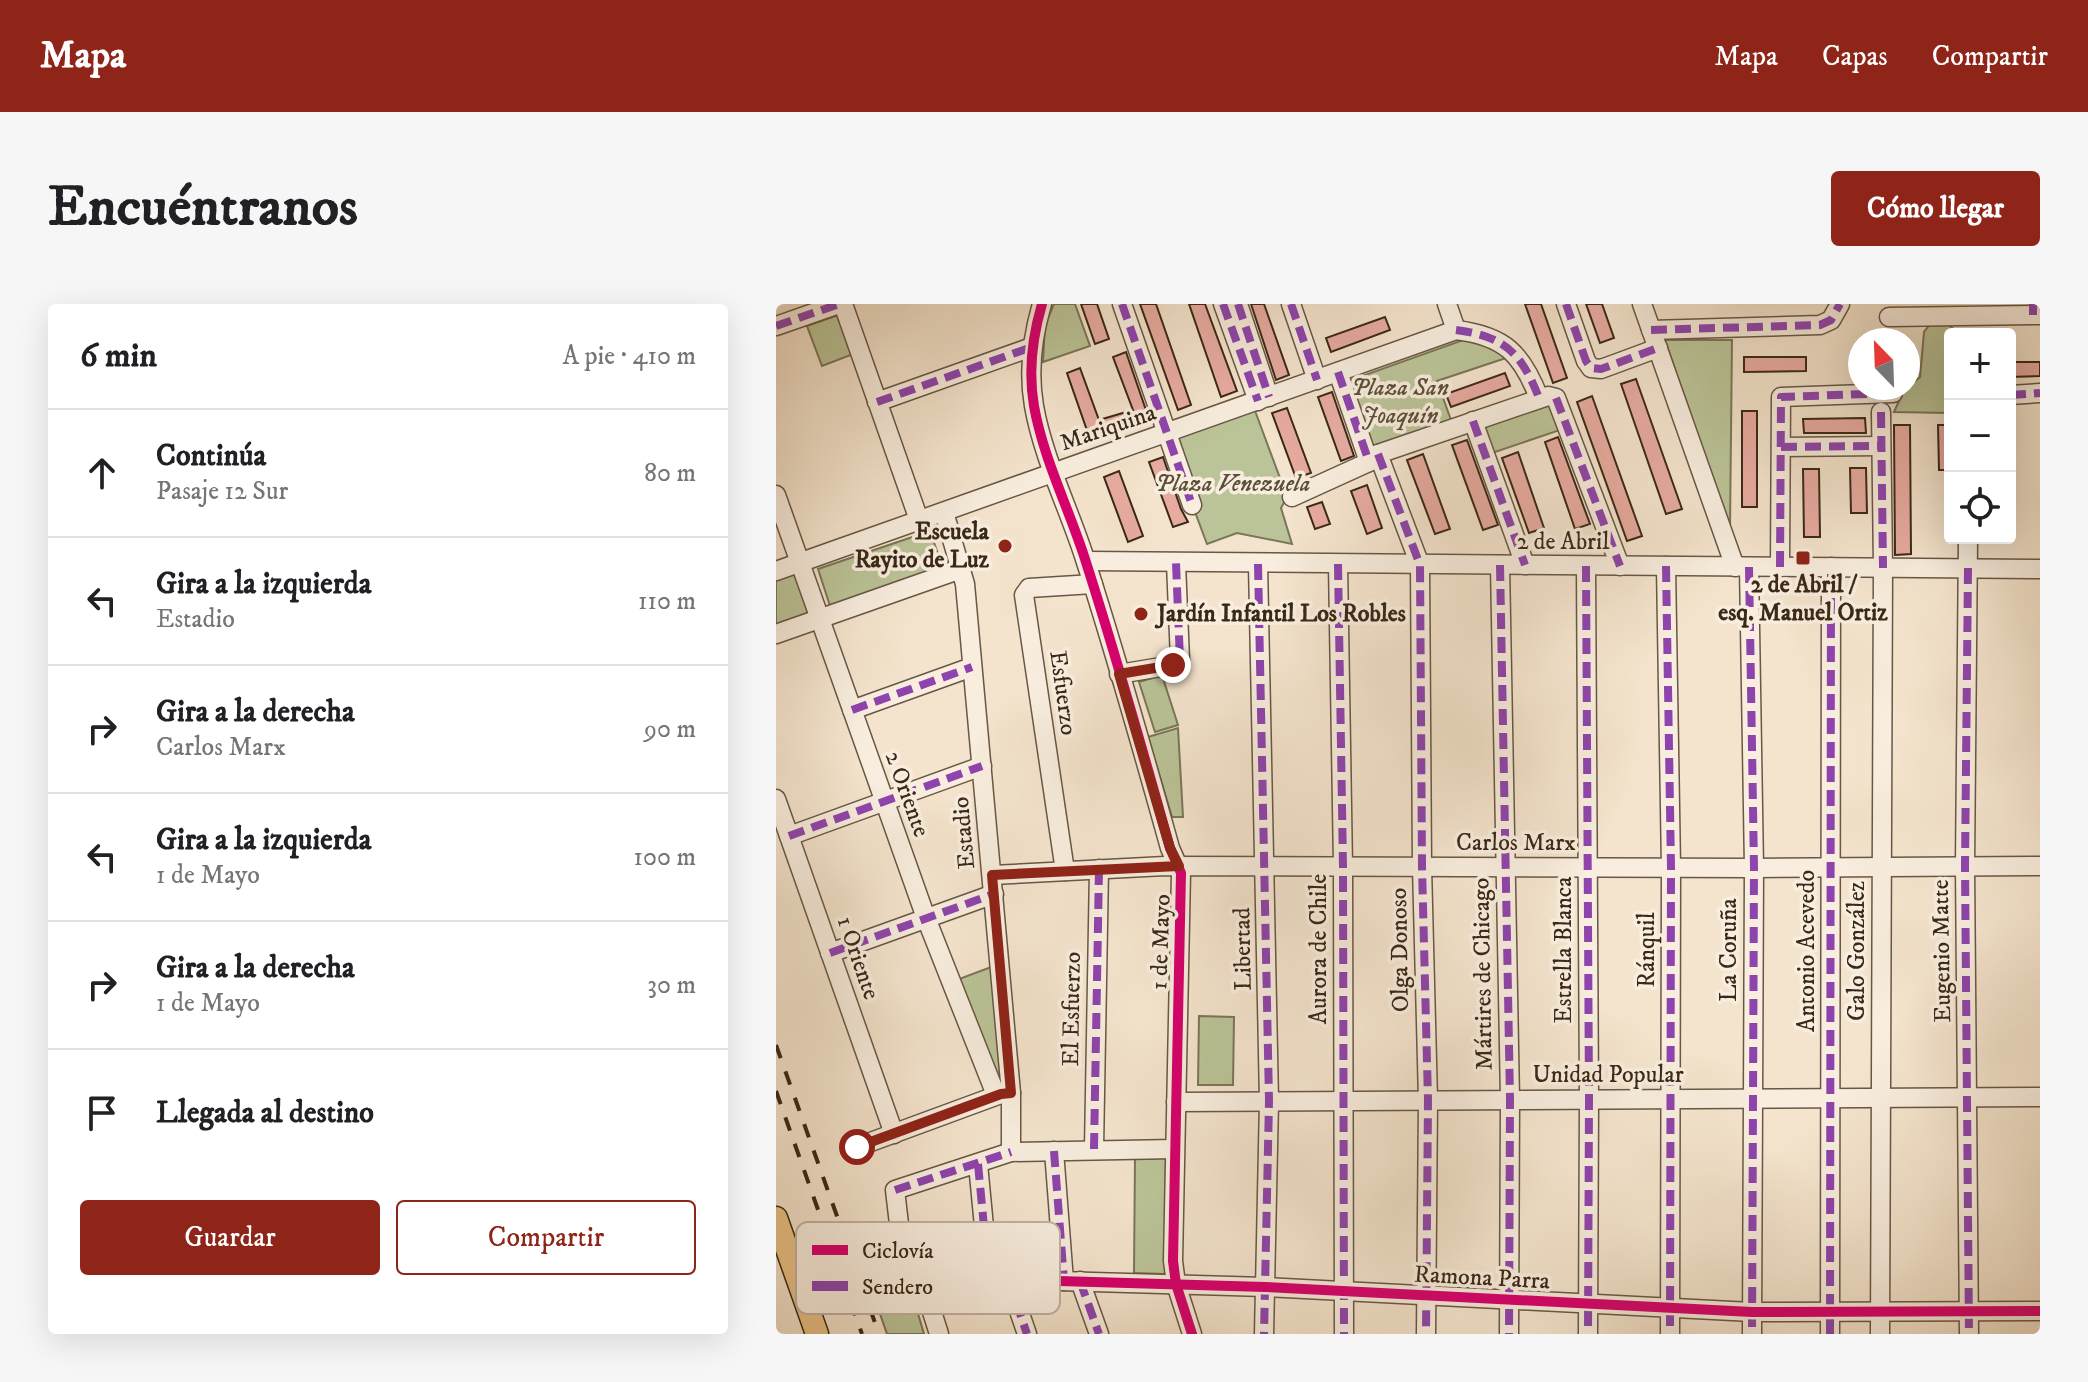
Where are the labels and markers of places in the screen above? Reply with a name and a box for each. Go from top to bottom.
place label: Escuela Rayito de Luz [855,517,990,575]
marker: Escuela Rayito de Luz [996,537,1014,555]
marker: 2 de Abril / esq. Manuel Ortiz [1794,549,1812,567]
place label: 2 de Abril / esq. Manuel Ortiz [1718,570,1888,628]
place label: Jardín Infantil Los Robles [1154,599,1406,629]
marker: Jardín Infantil Los Robles [1132,605,1150,623]

